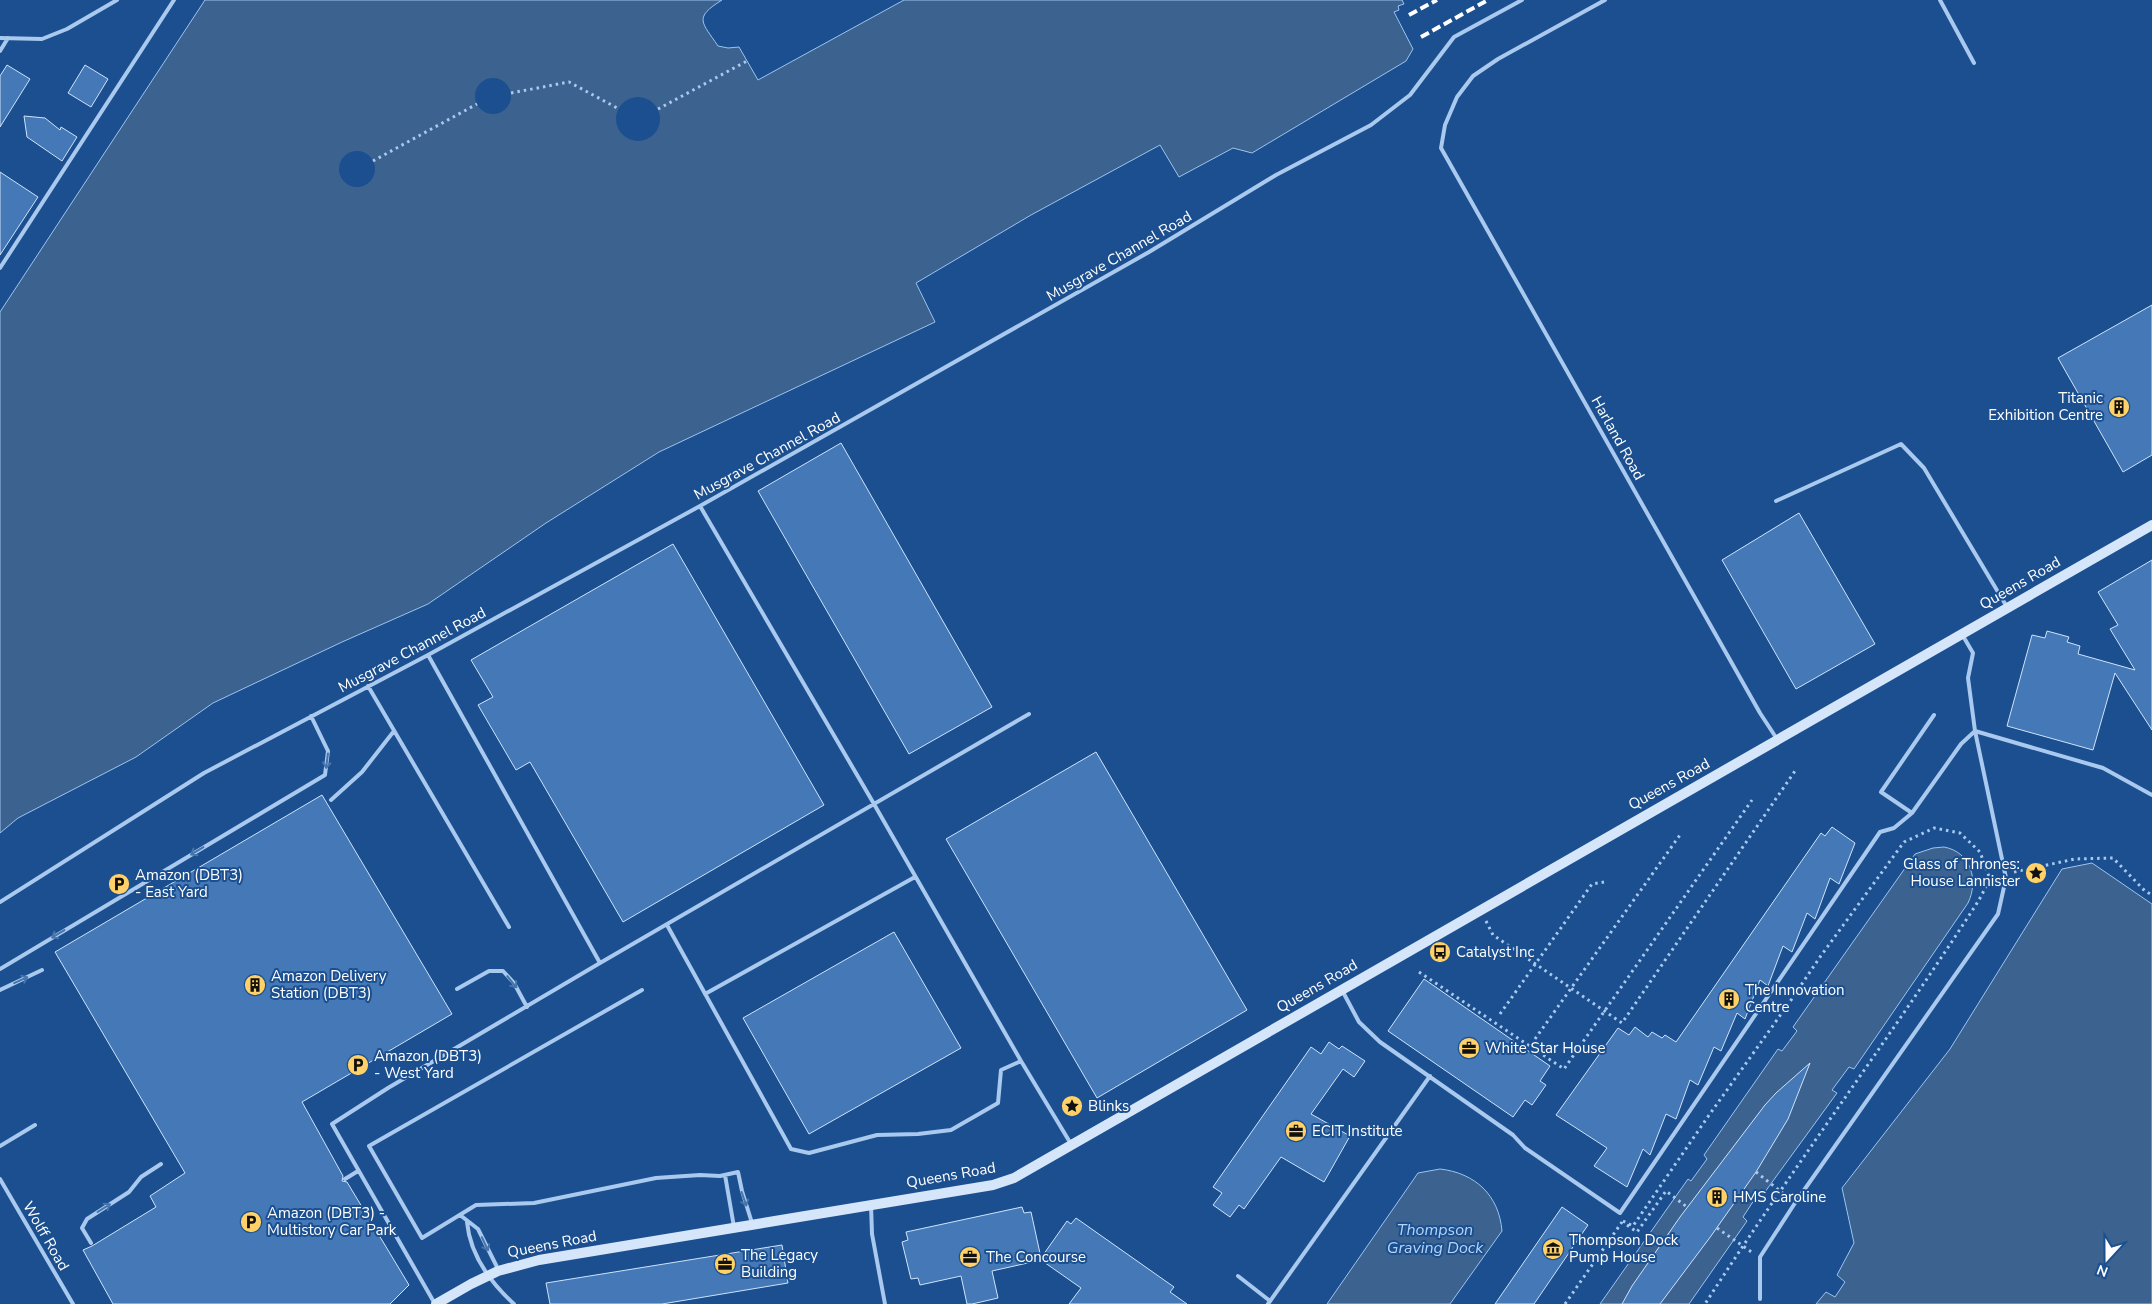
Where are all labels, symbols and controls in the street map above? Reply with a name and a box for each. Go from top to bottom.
street label: Musgrave Channel Road [1043,206,1195,306]
place label: Titanic Exhibition Centre [1988,388,2103,425]
street label: Harland Road [1587,392,1649,484]
building icon: Titanic Exhibition Centre [2107,395,2131,419]
street label: Musgrave Channel Road [690,407,844,505]
street label: Queens Road [1976,552,2064,614]
street label: Musgrave Channel Road [335,603,489,697]
one-way arrow [321,753,331,769]
street label: Queens Road [1625,753,1713,815]
one-way arrow [191,847,205,857]
place label: Glass of Thrones: House Lannister [1903,854,2021,891]
place icon: Glass of Thrones: House Lannister [2024,861,2048,885]
place label: Amazon (DBT3) - East Yard [135,865,243,902]
parking icon: Amazon (DBT3) - East Yard [107,872,131,896]
one-way arrow [51,930,65,940]
bus stop icon: Catalyst Inc [1428,940,1452,964]
place label: Catalyst Inc [1456,942,1534,962]
street label: Queens Road [1273,955,1361,1017]
place label: Amazon Delivery Station (DBT3) [271,966,387,1003]
building icon: Amazon Delivery Station (DBT3) [243,973,267,997]
one-way arrow [13,974,28,984]
one-way arrow [507,975,517,989]
place label: The Innovation Centre [1745,980,1845,1017]
building icon: The Innovation Centre [1717,987,1741,1011]
office icon: White Star House [1457,1036,1481,1060]
place label: White Star House [1485,1038,1606,1058]
place label: Amazon (DBT3) - West Yard [374,1046,482,1083]
parking icon: Amazon (DBT3) - West Yard [346,1053,370,1077]
place icon: Blinks [1060,1094,1084,1118]
place label: Blinks [1088,1096,1129,1116]
office icon: ECIT Institute [1284,1119,1308,1143]
place label: ECIT Institute [1312,1121,1403,1141]
street label: Queens Road [905,1157,997,1193]
building icon: HMS Caroline [1705,1185,1729,1209]
place label: HMS Caroline [1733,1187,1826,1207]
one-way arrow [740,1191,749,1206]
street label: Wolff Road [18,1198,74,1274]
one-way arrow [97,1203,111,1213]
place label: Amazon (DBT3) - Multistory Car Park [267,1203,397,1240]
parking icon: Amazon (DBT3) - Multistory Car Park [239,1210,263,1234]
water label: Thompson Graving Dock [1387,1219,1484,1259]
street label: Queens Road [506,1226,598,1262]
place label: Thompson Dock Pump House [1569,1230,1679,1267]
north arrow [2082,1234,2132,1284]
one-way arrow [481,1236,490,1251]
museum icon: Thompson Dock Pump House [1541,1237,1565,1261]
place label: The Legacy Building [741,1245,818,1282]
office icon: The Concourse [958,1245,982,1269]
place label: The Concourse [986,1247,1086,1267]
office icon: The Legacy Building [713,1252,737,1276]
text: N [2094,1260,2111,1281]

